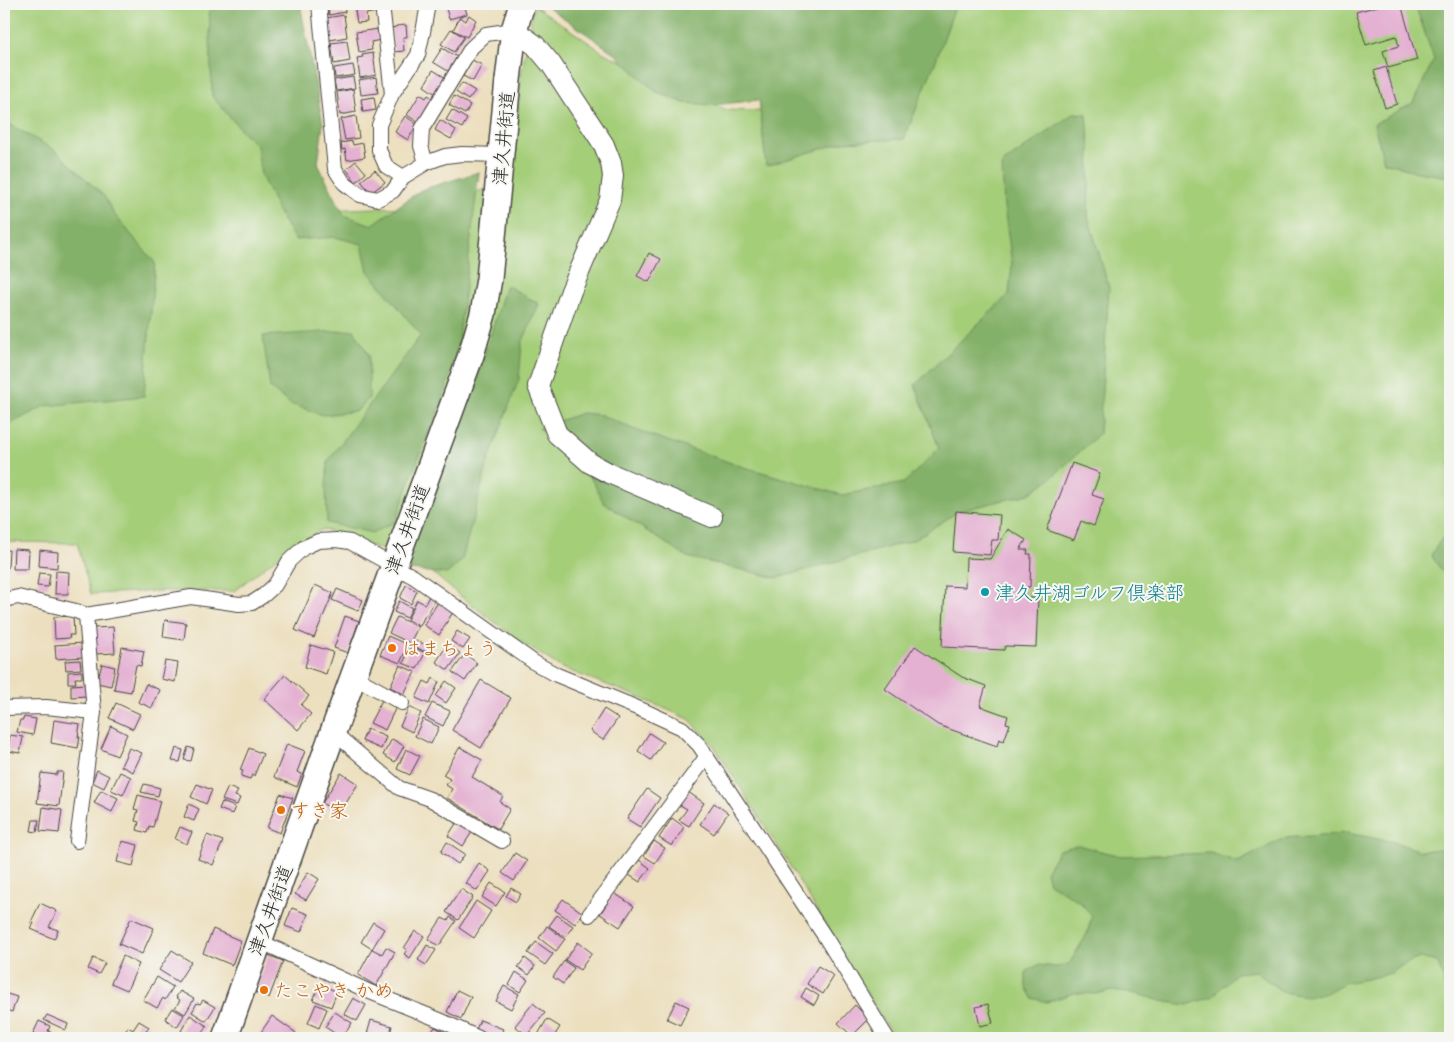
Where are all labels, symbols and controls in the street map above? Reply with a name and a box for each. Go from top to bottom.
street label: 津久井街道 [483,89,524,187]
street label: 津久井街道 [376,479,439,579]
place label: 津久井湖ゴルフ倶楽部 [995,576,1184,609]
marker: 津久井湖ゴルフ倶楽部 [979,586,991,598]
place label: はまちょう [402,632,497,665]
marker: はまちょう [386,642,398,654]
place label: すき家 [291,794,348,827]
marker: すき家 [275,804,287,816]
street label: 津久井街道 [239,860,302,960]
place label: たこやき かめ [274,974,393,1007]
marker: たこやき かめ [258,984,270,996]

